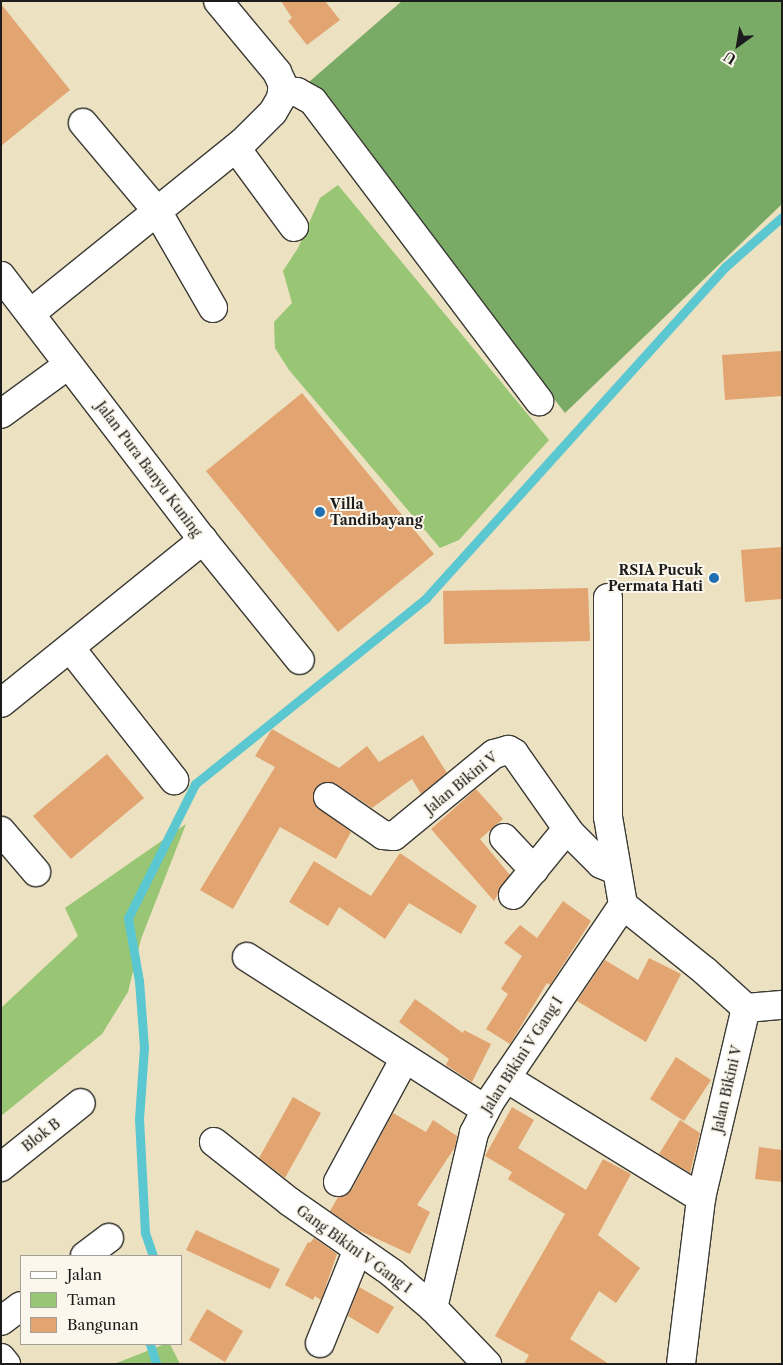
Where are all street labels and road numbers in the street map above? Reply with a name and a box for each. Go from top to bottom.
street label: Jalan Pura Banyu Kuning [93,398,205,540]
street label: Jalan Bikini V [421,748,501,818]
street label: Jalan Bikini V Gang I [478,993,566,1117]
street label: Jalan Bikini V [709,1044,745,1134]
street label: Blok B [18,1115,64,1155]
street label: Gang Bikini V Gang I [293,1201,415,1297]

